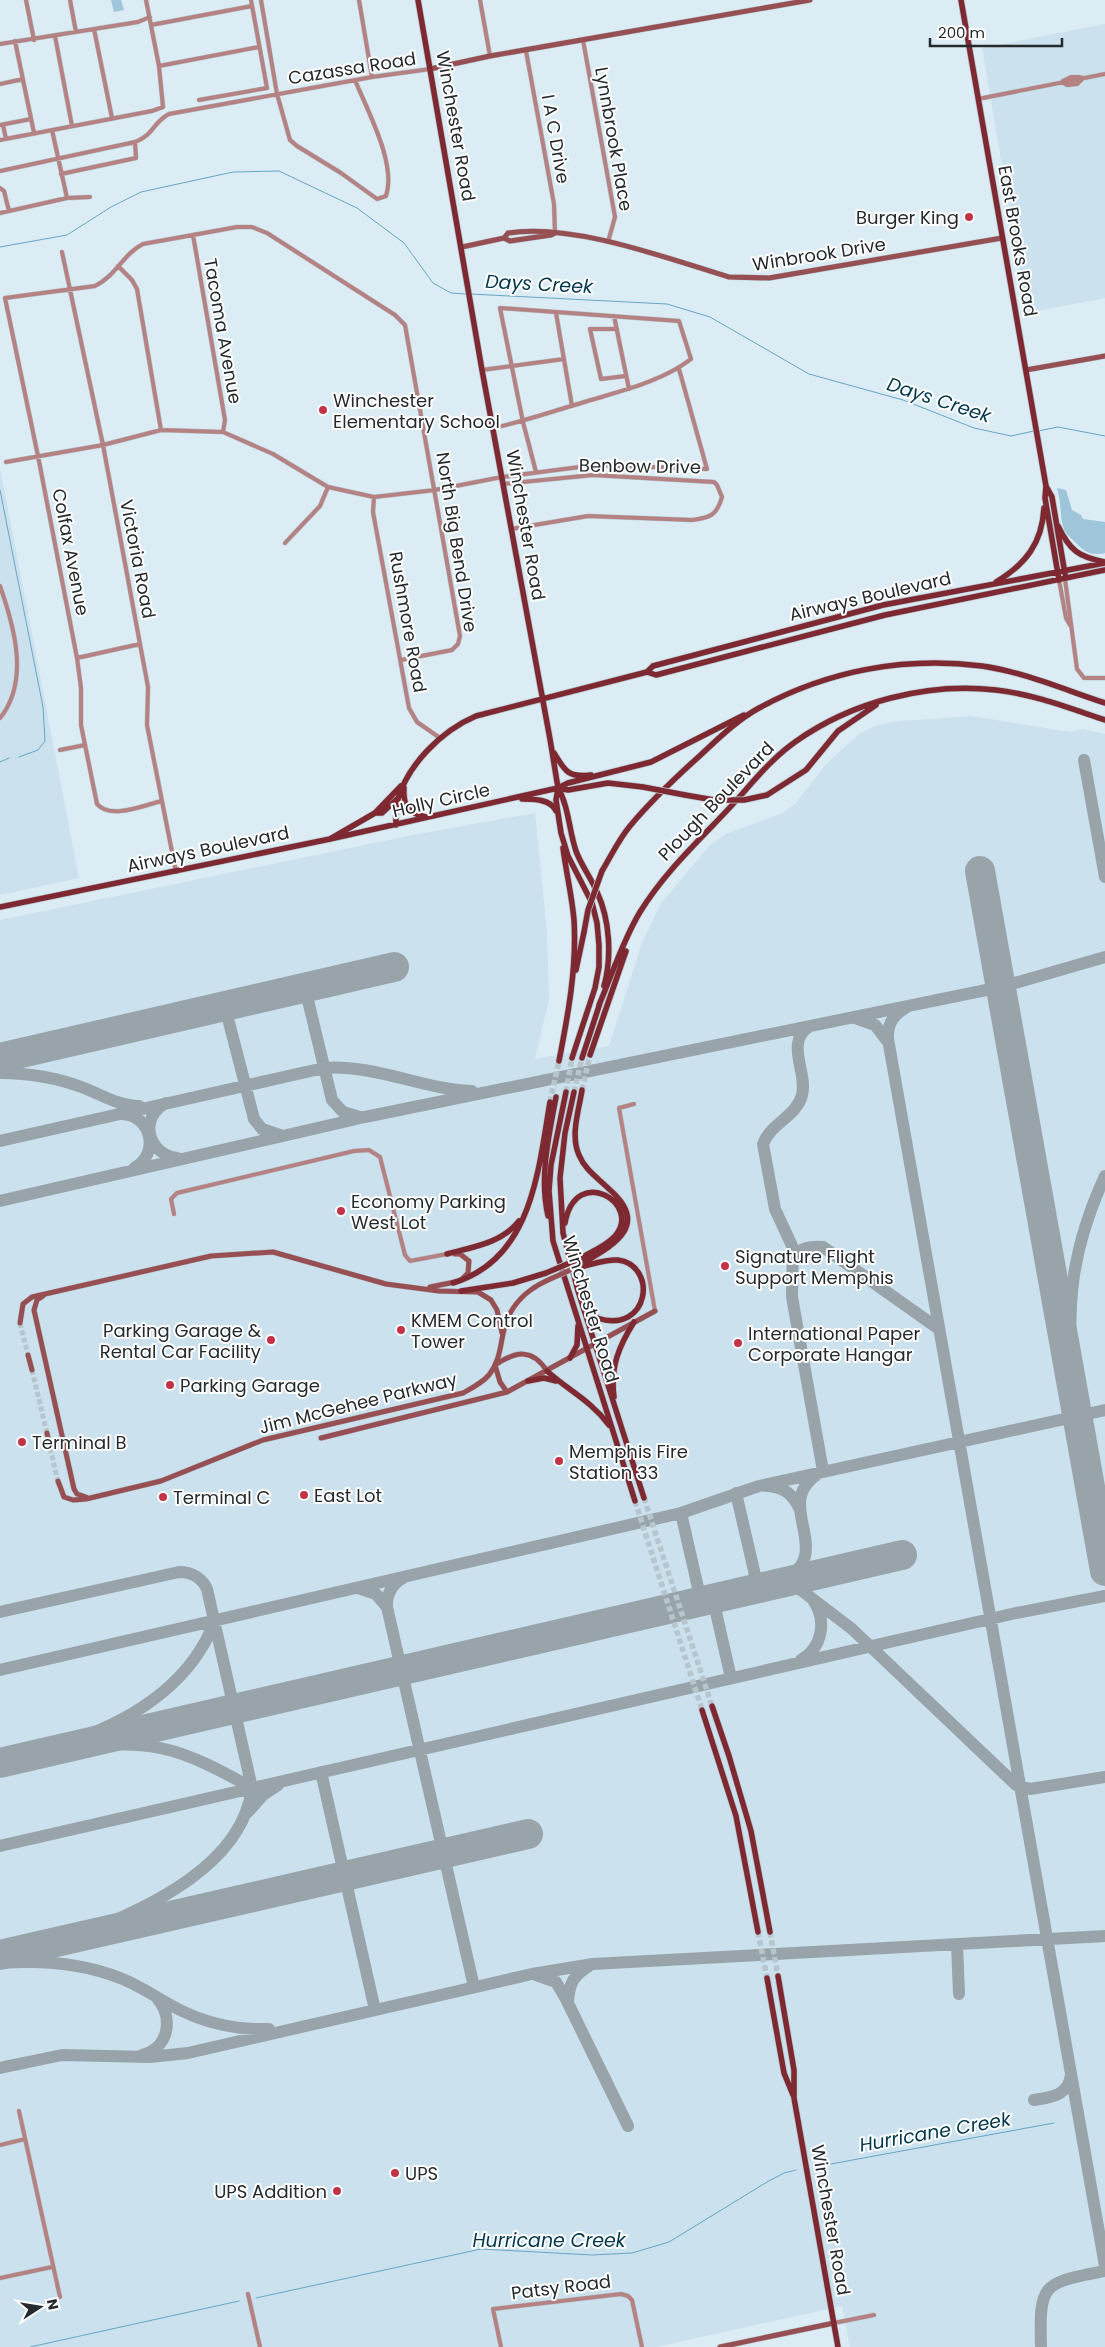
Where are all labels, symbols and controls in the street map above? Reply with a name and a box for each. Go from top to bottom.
scale bar [930,15,1062,47]
text: 200 m [938,22,985,43]
street label: Cazassa Road [286,46,418,90]
street label: Winchester Road [430,49,482,203]
street label: Lynnbrook Place [589,65,639,213]
street label: I A C Drive [536,93,576,185]
street label: East Brooks Road [992,163,1044,319]
place label: Burger King [856,205,959,230]
marker: Burger King [963,211,975,223]
street label: Winbrook Drive [751,231,887,277]
street label: Tacoma Avenue [198,256,248,406]
water label: Days Creek [485,268,595,300]
water label: Days Creek [884,371,996,430]
place label: Winchester Elementary School [333,388,500,434]
marker: Winchester Elementary School [317,404,329,416]
street label: Winchester Road [500,448,552,602]
street label: North Big Bend Drive [430,450,484,634]
street label: Benbow Drive [579,452,701,480]
street label: Colfax Avenue [46,486,96,618]
street label: Victoria Road [114,497,162,621]
street label: Rushmore Road [383,549,433,695]
street label: Airways Boulevard [787,565,953,627]
street label: Plough Boulevard [652,736,780,866]
street label: Holly Circle [390,777,492,823]
street label: Airways Boulevard [125,820,291,878]
place label: Economy Parking West Lot [351,1189,506,1235]
marker: Economy Parking West Lot [335,1205,347,1217]
street label: Winchester Road [557,1232,625,1386]
place label: Signature Flight Support Memphis [735,1244,894,1290]
marker: Signature Flight Support Memphis [719,1260,731,1272]
place label: KMEM Control Tower [411,1308,533,1354]
place label: Parking Garage & Rental Car Facility [100,1318,262,1364]
place label: International Paper Corporate Hangar [748,1321,920,1367]
marker: KMEM Control Tower [395,1324,407,1336]
marker: Parking Garage & Rental Car Facility [265,1334,277,1346]
marker: International Paper Corporate Hangar [732,1337,744,1349]
street label: Jim McGehee Parkway [256,1366,460,1440]
place label: Parking Garage [180,1373,320,1398]
marker: Parking Garage [164,1379,176,1391]
place label: Terminal B [32,1430,127,1455]
marker: Terminal B [16,1436,28,1448]
place label: Memphis Fire Station 33 [569,1439,688,1485]
marker: Memphis Fire Station 33 [553,1455,565,1467]
place label: East Lot [314,1483,382,1508]
place label: Terminal C [173,1485,270,1510]
marker: East Lot [298,1489,310,1501]
marker: Terminal C [157,1491,169,1503]
water label: Hurricane Creek [857,2105,1014,2159]
street label: Winchester Road [805,2143,857,2297]
place label: UPS [405,2161,438,2186]
marker: UPS [389,2167,401,2179]
place label: UPS Addition [214,2179,327,2204]
marker: UPS Addition [331,2185,343,2197]
water label: Hurricane Creek [472,2227,627,2254]
street label: Patsy Road [510,2268,612,2306]
north arrow [15,2282,65,2332]
text: N [42,2297,64,2312]

